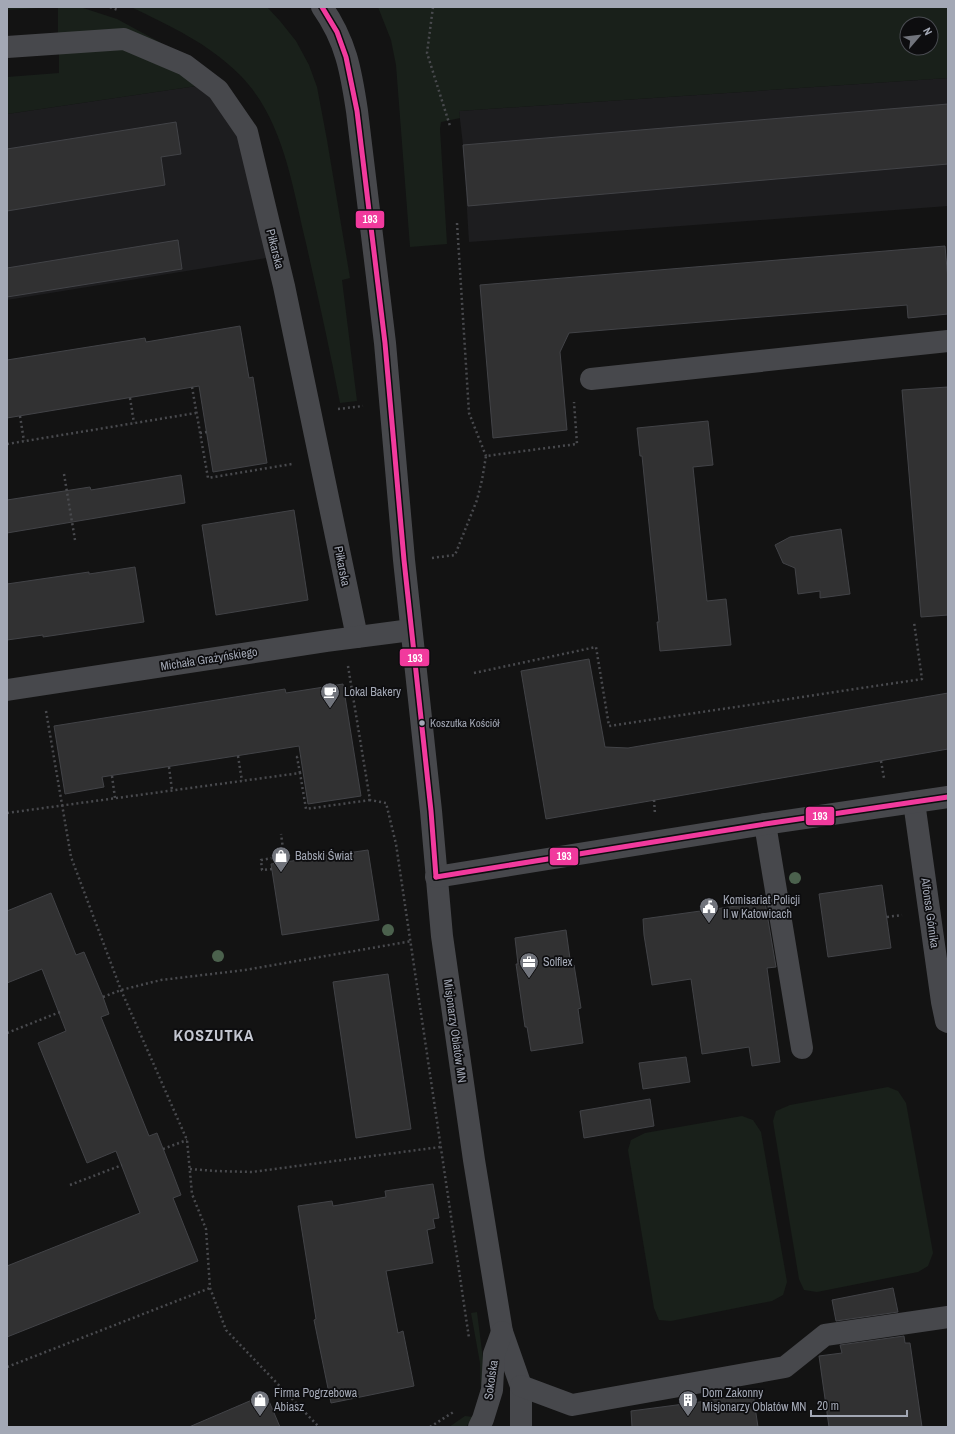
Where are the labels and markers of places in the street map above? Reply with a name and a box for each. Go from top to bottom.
cafe icon: Lokal Bakery [319,681,341,709]
place label: Lokal Bakery [344,684,401,700]
place label: Koszutka Kościół [430,716,500,730]
marker: Koszutka Kościół [417,718,427,728]
shop icon: Babski Świat [270,845,292,873]
place label: Babski Świat [295,848,353,864]
place label: Komisariat Policji II w Katowicach [723,892,800,922]
public building icon: Komisariat Policji II w Katowicach [698,896,720,924]
office icon: Solflex [518,951,540,979]
place label: Solflex [543,954,573,970]
place label: Firma Pogrzebowa Abiasz [273,1385,358,1415]
place label: Dom Zakonny Misjonarzy Oblatów MN [702,1385,806,1415]
shop icon: Firma Pogrzebowa Abiasz [249,1389,271,1417]
building icon: Dom Zakonny Misjonarzy Oblatów MN [677,1389,699,1417]

